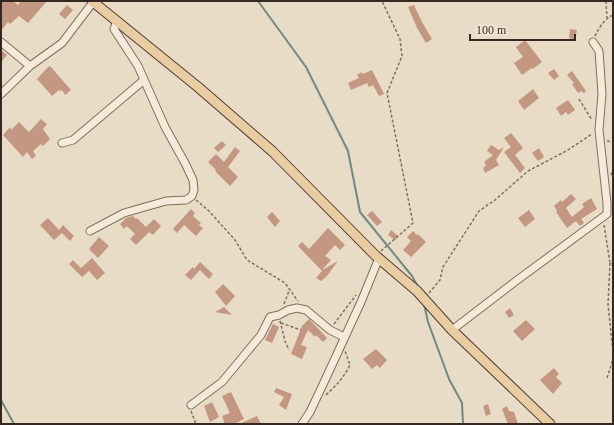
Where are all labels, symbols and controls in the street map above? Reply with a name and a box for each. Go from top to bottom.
scale bar [470,16,575,42]
text: 100 m [476,23,507,37]

